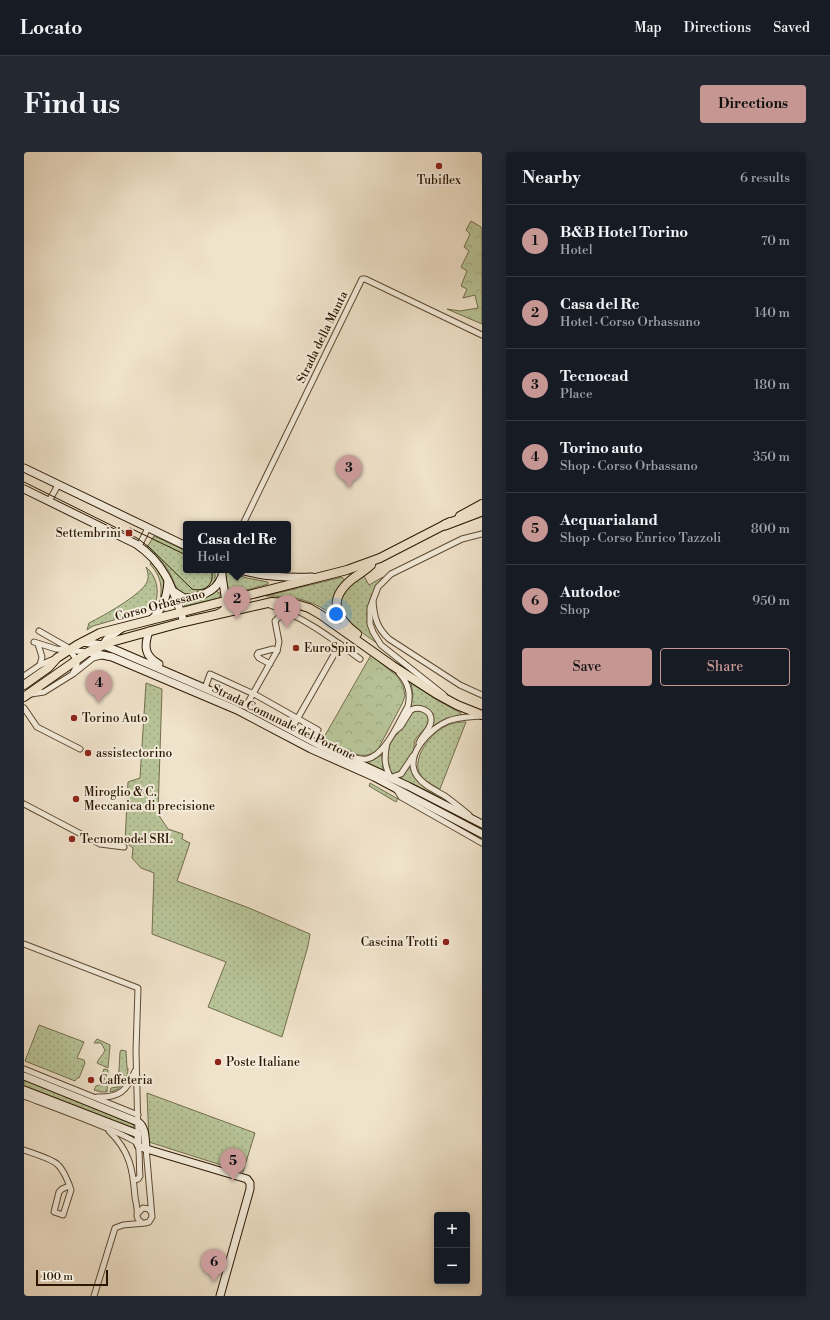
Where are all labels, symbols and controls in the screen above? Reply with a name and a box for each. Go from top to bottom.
text: Locato [20,16,82,40]
text: Map [634,19,662,37]
text: Directions [684,19,751,37]
text: Saved [773,19,810,37]
button: Directions [700,85,806,123]
text: Find us [24,87,120,122]
marker: Tubiflex [434,161,444,171]
text: Nearby [522,167,581,189]
text: 6 results [740,170,790,186]
place label: Tubiflex [417,173,462,188]
text: B&B Hotel Torino [560,223,688,242]
text: 1 [532,233,538,249]
text: 70 m [761,233,790,249]
text: Hotel [560,242,593,258]
street label: Strada della Manta [294,288,352,386]
text: Casa del Re [560,295,640,314]
text: 2 [531,305,539,321]
text: 140 m [754,305,790,321]
text: Hotel · Corso Orbassano [560,314,700,330]
text: Tecnocad [560,367,629,386]
text: 3 [531,377,539,393]
text: 180 m [754,377,790,393]
text: Place [560,386,592,402]
text: Torino auto [560,439,643,458]
text: 4 [531,449,539,465]
text: 350 m [753,449,790,465]
pin: 3 [336,455,362,488]
text: Shop · Corso Orbassano [560,458,698,474]
text: Acquarialand [560,511,658,530]
popup [183,521,291,573]
text: 5 [531,521,539,537]
text: 800 m [751,521,790,537]
place label: Settembrini [56,526,121,541]
marker: Settembrini [124,528,134,538]
text: Casa del Re [197,530,277,549]
text: Shop · Corso Enrico Tazzoli [560,530,721,546]
text: Hotel [197,549,230,565]
text: Autodoc [560,583,620,602]
street label: Corso Orbassano [114,586,207,625]
pin: 2 [224,586,250,619]
text: 6 [531,593,539,609]
text: 950 m [752,593,790,609]
pin: 1 [274,595,300,628]
text: Shop [560,602,590,618]
your location [326,604,346,624]
place label: EuroSpin [304,641,356,656]
marker: EuroSpin [291,643,301,653]
button: Save [522,648,652,686]
button: Share [660,648,790,686]
pin: 4 [86,670,112,703]
street label: Strada Comunale del Portone [209,681,358,764]
place label: Torino Auto [82,711,148,726]
marker: Torino Auto [69,713,79,723]
place label: assistectorino [96,746,173,761]
marker: assistectorino [83,748,93,758]
place label: Miroglio & C. Meccanica di precisione [84,785,215,814]
marker: Miroglio & C. Meccanica di precisione [71,794,81,804]
place label: Tecnomodel SRL [80,832,173,847]
marker: Tecnomodel SRL [67,834,77,844]
place label: Cascina Trotti [361,935,438,950]
marker: Cascina Trotti [441,937,451,947]
place label: Poste Italiane [226,1055,300,1070]
marker: Poste Italiane [213,1057,223,1067]
place label: Caffeteria [99,1073,153,1088]
marker: Caffeteria [86,1075,96,1085]
pin: 5 [220,1148,246,1181]
map controls [434,1212,470,1284]
button: + [434,1212,470,1248]
button: − [434,1248,470,1284]
pin: 6 [201,1249,227,1282]
scale bar [36,1268,108,1287]
text: 100 m [42,1270,73,1284]

